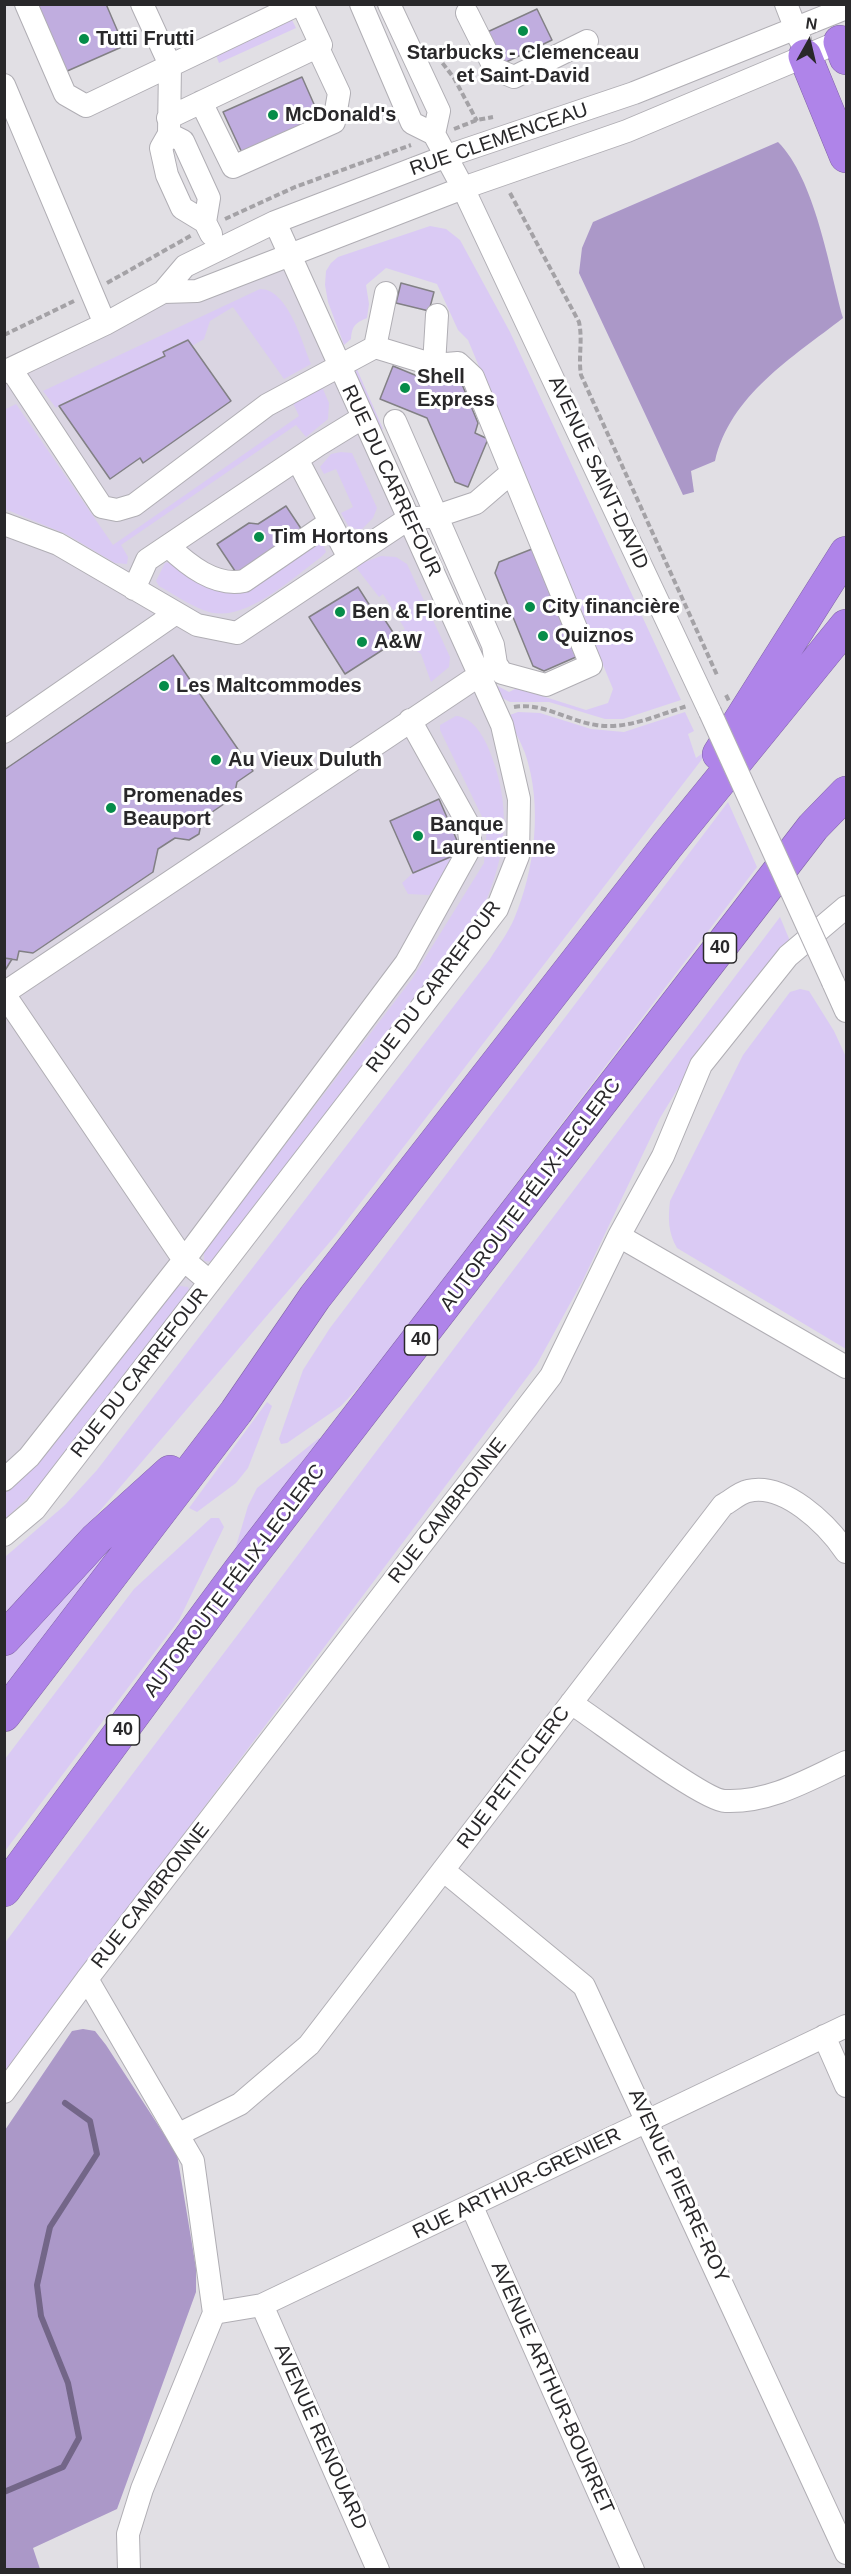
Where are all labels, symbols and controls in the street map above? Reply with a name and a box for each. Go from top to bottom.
north arrow [779,12,839,72]
text: N [805,14,818,33]
marker: Starbucks - Clemenceau et Saint-David [516,24,530,38]
place label: Tutti Frutti [96,27,194,51]
marker: Tutti Frutti [77,32,91,46]
place label: Starbucks - Clemenceau et Saint-David [407,41,639,88]
street label: RUE CLEMENCEAU [407,98,591,182]
place label: McDonald's [285,103,396,127]
marker: McDonald's [266,108,280,122]
place label: Shell Express [417,365,495,412]
street label: AVENUE SAINT-DAVID [543,373,653,573]
street label: RUE DU CARREFOUR [336,381,446,581]
marker: Shell Express [398,381,412,395]
place label: Tim Hortons [271,525,388,549]
marker: Tim Hortons [252,530,266,544]
place label: City financière [542,595,680,619]
place label: Ben & Florentine [352,600,512,624]
marker: City financière [523,600,537,614]
marker: Ben & Florentine [333,605,347,619]
place label: Quiznos [555,624,634,648]
marker: Quiznos [536,629,550,643]
place label: A&W [374,630,422,654]
marker: A&W [355,635,369,649]
place label: Les Maltcommodes [176,674,362,698]
marker: Les Maltcommodes [157,679,171,693]
place label: Au Vieux Duluth [228,748,382,772]
marker: Au Vieux Duluth [209,753,223,767]
place label: Promenades Beauport [123,784,243,831]
marker: Promenades Beauport [104,801,118,815]
place label: Banque Laurentienne [430,813,556,860]
marker: Banque Laurentienne [411,829,425,843]
street label: RUE DU CARREFOUR [362,896,506,1078]
road number: 40 [704,933,736,963]
street label: AUTOROUTE FÉLIX-LECLERC [436,1074,626,1316]
street label: RUE DU CARREFOUR [66,1283,214,1463]
road number: 40 [404,1325,438,1355]
street label: RUE CAMBRONNE [384,1434,512,1588]
street label: AUTOROUTE FÉLIX-LECLERC [140,1460,330,1702]
street label: RUE PETITCLERC [453,1702,575,1854]
road number: 40 [106,1715,140,1745]
street label: RUE CAMBRONNE [87,1819,215,1973]
street label: AVENUE PIERRE-ROY [623,2085,733,2287]
street label: RUE ARTHUR-GRENIER [409,2123,625,2245]
street label: AVENUE ARTHUR-BOURRET [485,2258,619,2518]
street label: AVENUE RENOUARD [268,2340,372,2534]

